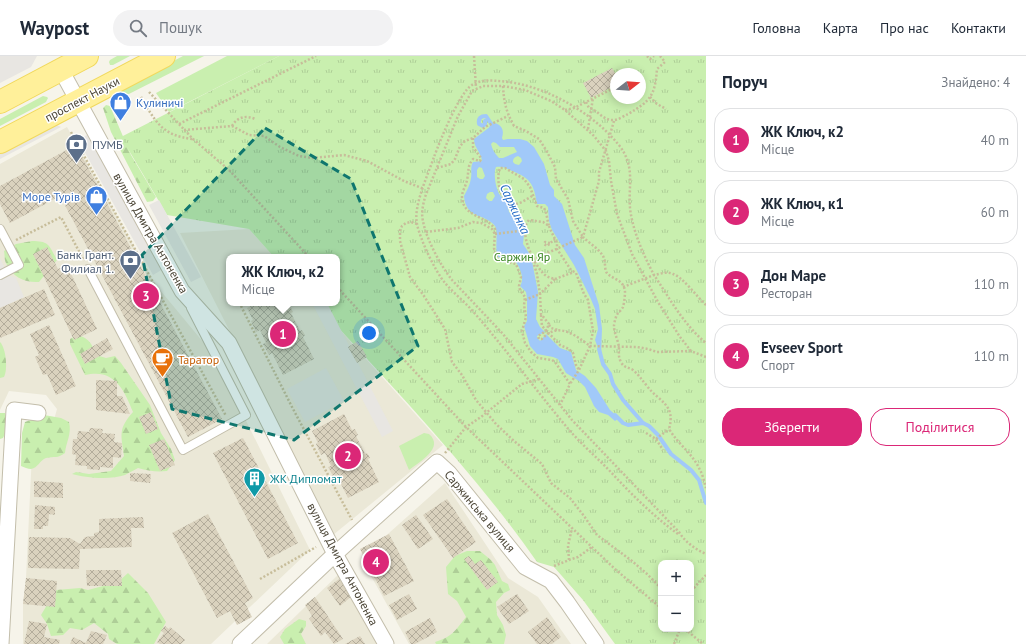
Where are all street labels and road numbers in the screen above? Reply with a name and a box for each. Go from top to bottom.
street label: проспект Науки [42,73,122,125]
street label: вулиця Дмитра Антоненка [110,170,192,296]
street label: Саржинська вулиця [441,467,519,555]
street label: вулиця Дмитра Антоненка [304,500,382,628]

